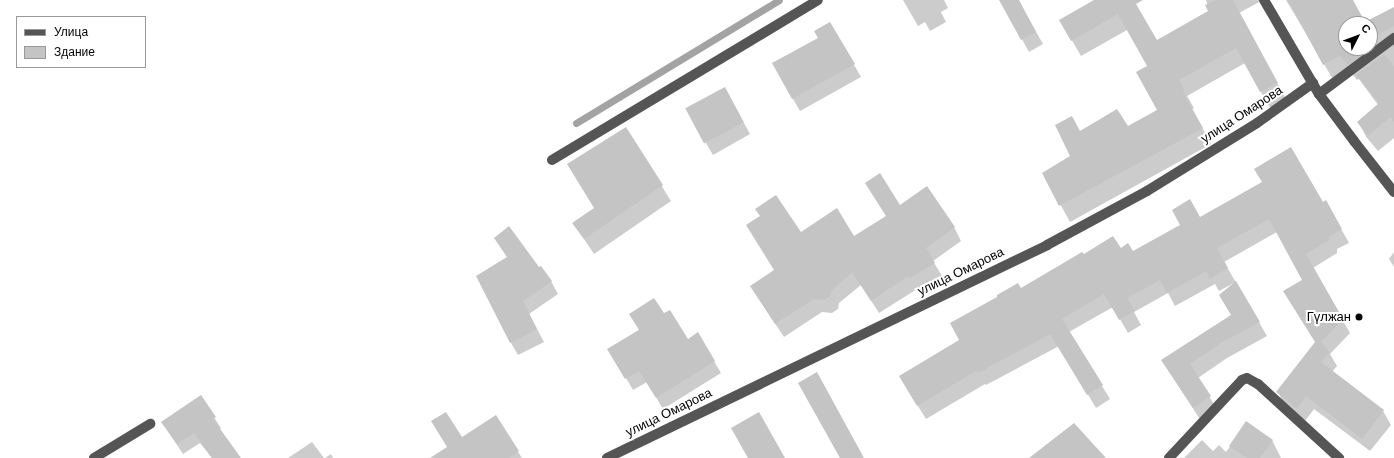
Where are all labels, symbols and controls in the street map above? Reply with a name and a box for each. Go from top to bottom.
legend [16,16,146,68]
north arrow [1338,16,1378,56]
text: С [1358,21,1374,36]
text: Улица [54,24,88,40]
text: Здание [54,44,95,60]
street label: улица Омарова [1198,83,1286,147]
street label: улица Омарова [915,244,1007,300]
place label: Гүлжан [1307,309,1351,325]
marker: Гүлжан [1354,312,1364,322]
street label: улица Омарова [623,385,715,441]

